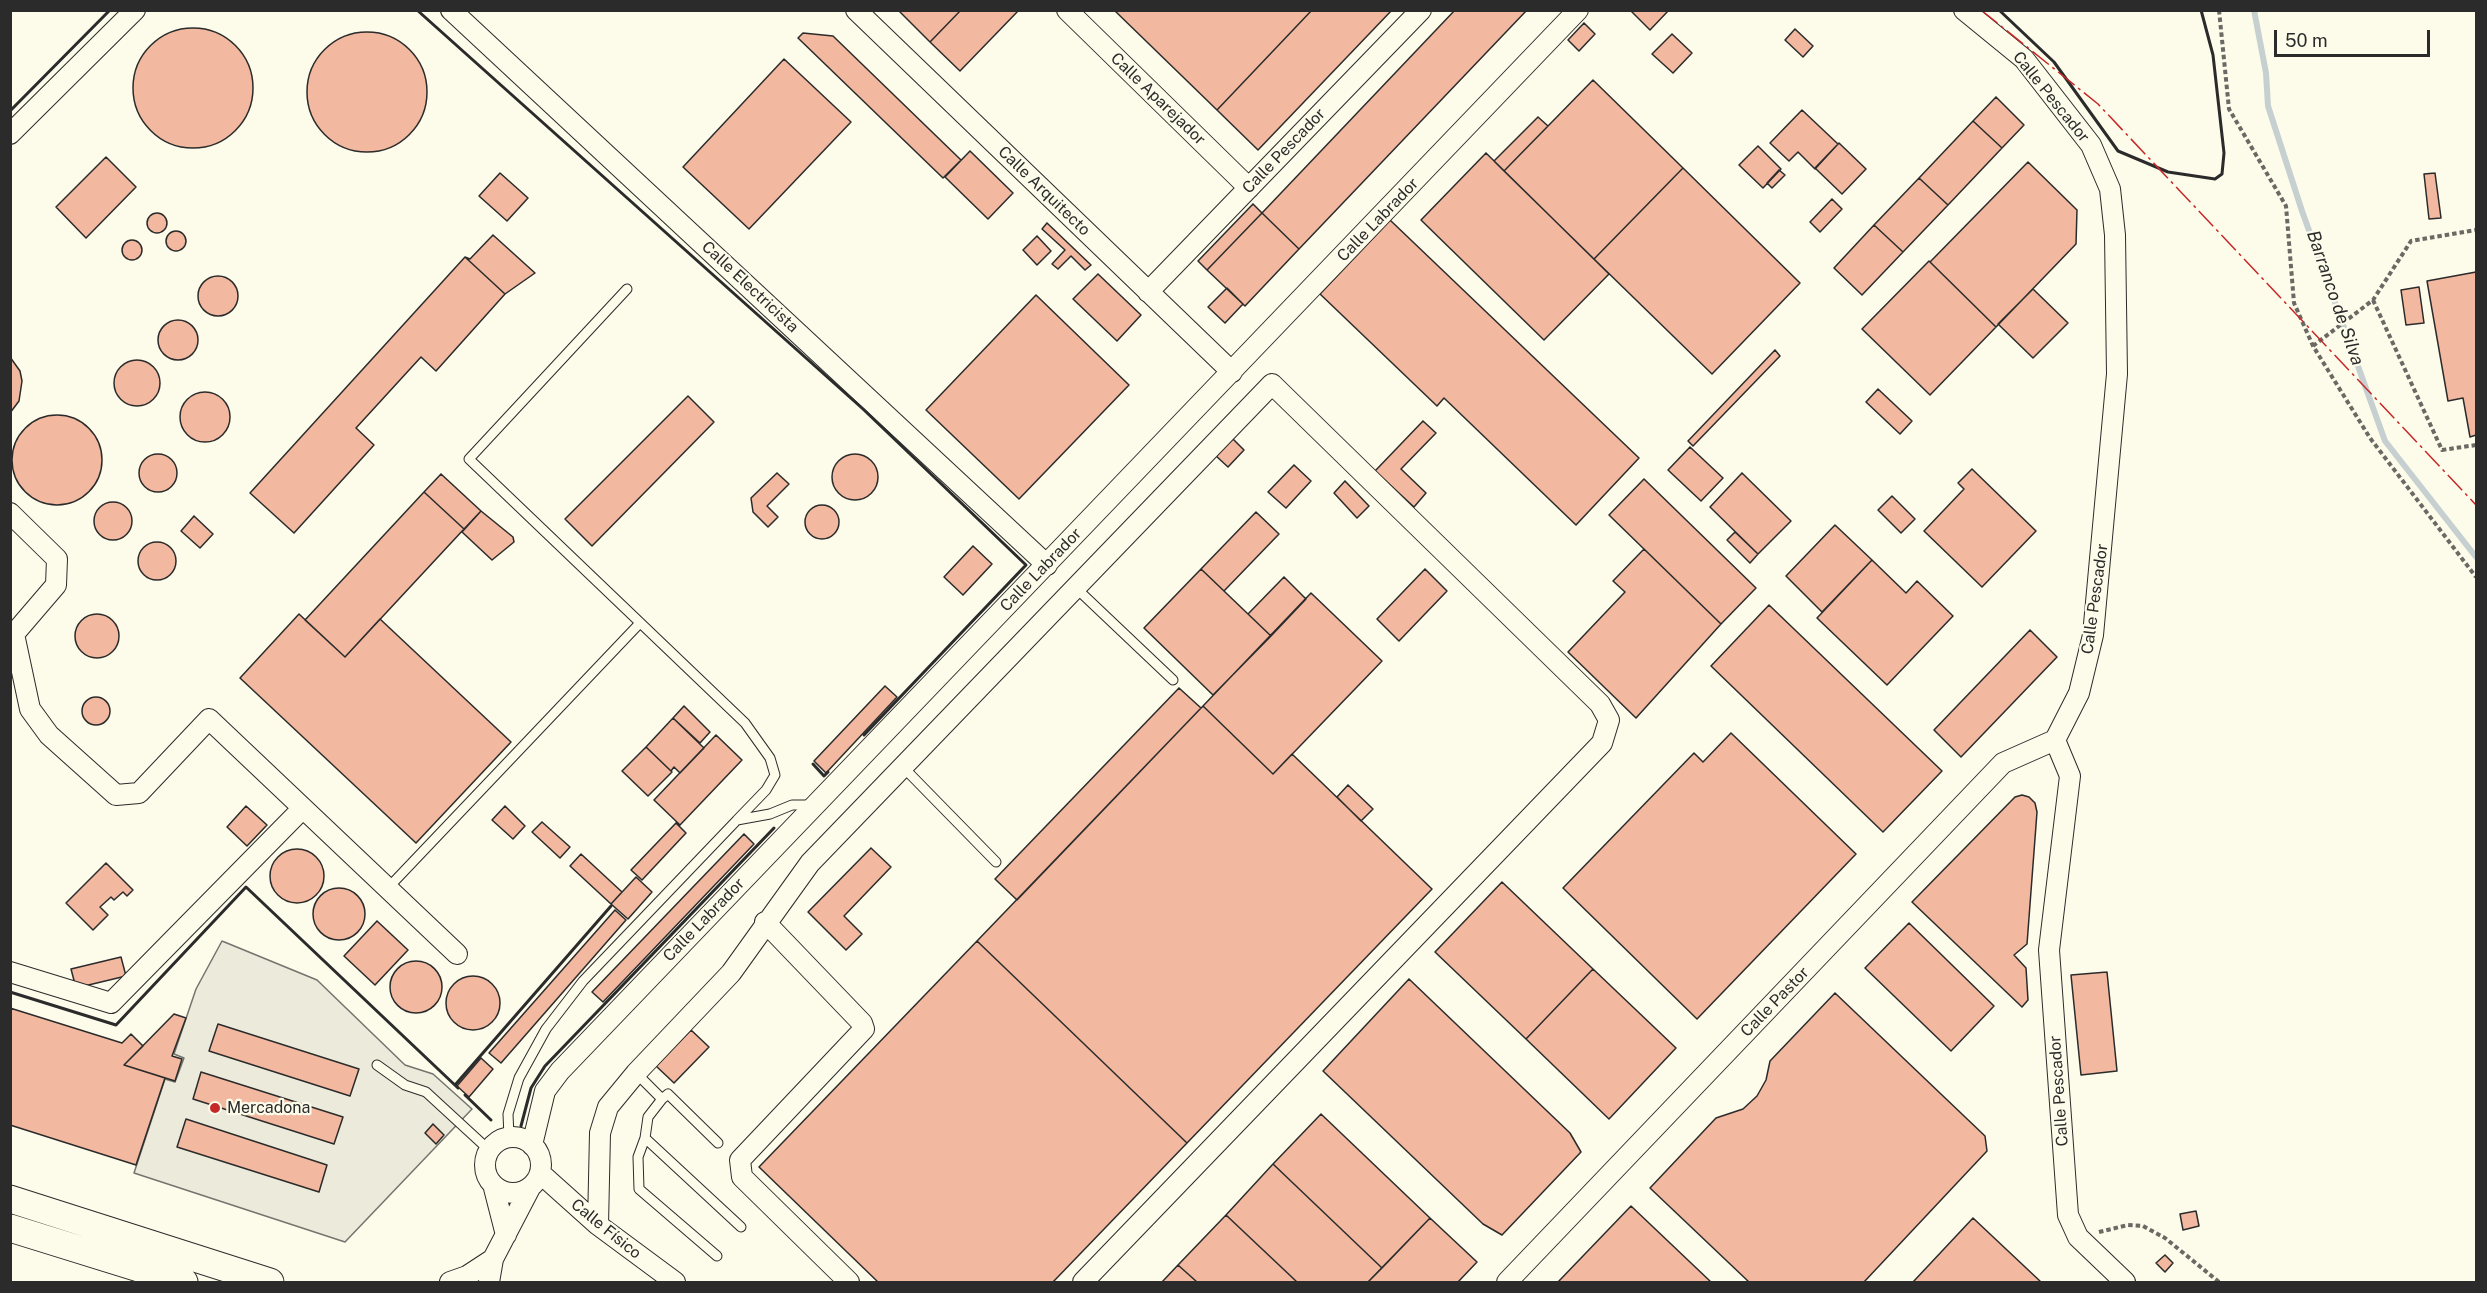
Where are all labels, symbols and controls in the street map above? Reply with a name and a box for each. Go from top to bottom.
scale bar [2277,18,2433,56]
text: 50 m [2285,30,2328,51]
street label: Calle Pescador [2009,48,2093,146]
street label: Calle Aparejador [1107,49,1209,149]
street label: Calle Pescador [1238,104,1330,198]
street label: Calle Arquitecto [994,142,1094,240]
street label: Calle Labrador [1333,174,1423,266]
water label: Barranco de Silva [2302,228,2368,368]
street label: Calle Electricista [698,237,802,337]
street label: Calle Labrador [996,524,1086,616]
street label: Calle Pescador [2078,543,2112,655]
street label: Calle Labrador [659,874,749,966]
street label: Calle Pastor [1737,963,1813,1041]
street label: Calle Pescador [2046,1035,2072,1147]
place label: Mercadona [227,1098,310,1118]
marker: Mercadona [208,1101,222,1115]
street label: Calle Físico [567,1195,645,1263]

